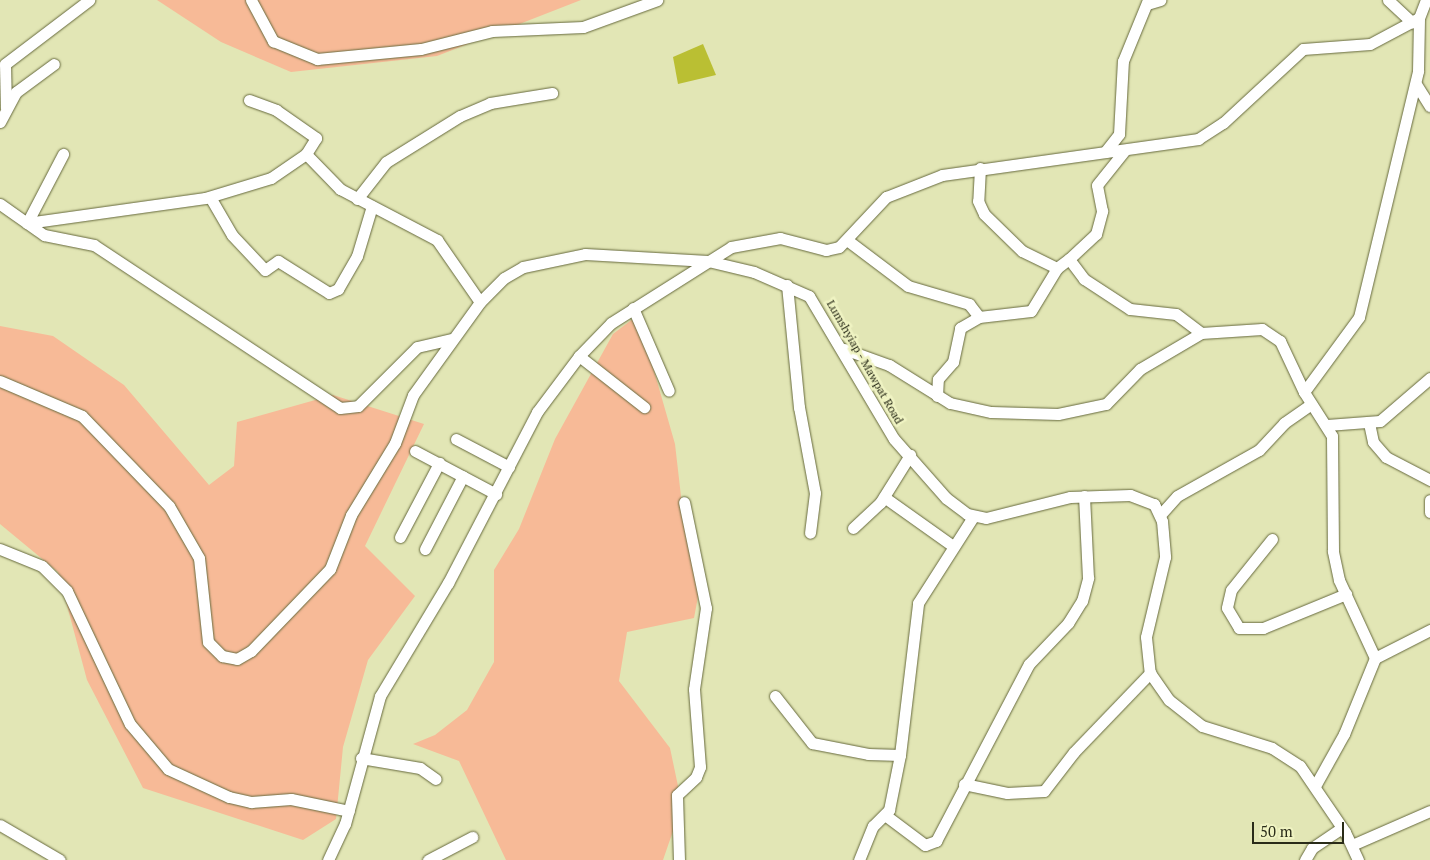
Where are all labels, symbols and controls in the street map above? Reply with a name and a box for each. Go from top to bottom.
street label: Lumshyiap - Mawpat Road [823,297,907,427]
scale bar [1255,812,1348,844]
text: 50 m [1260,821,1293,841]

